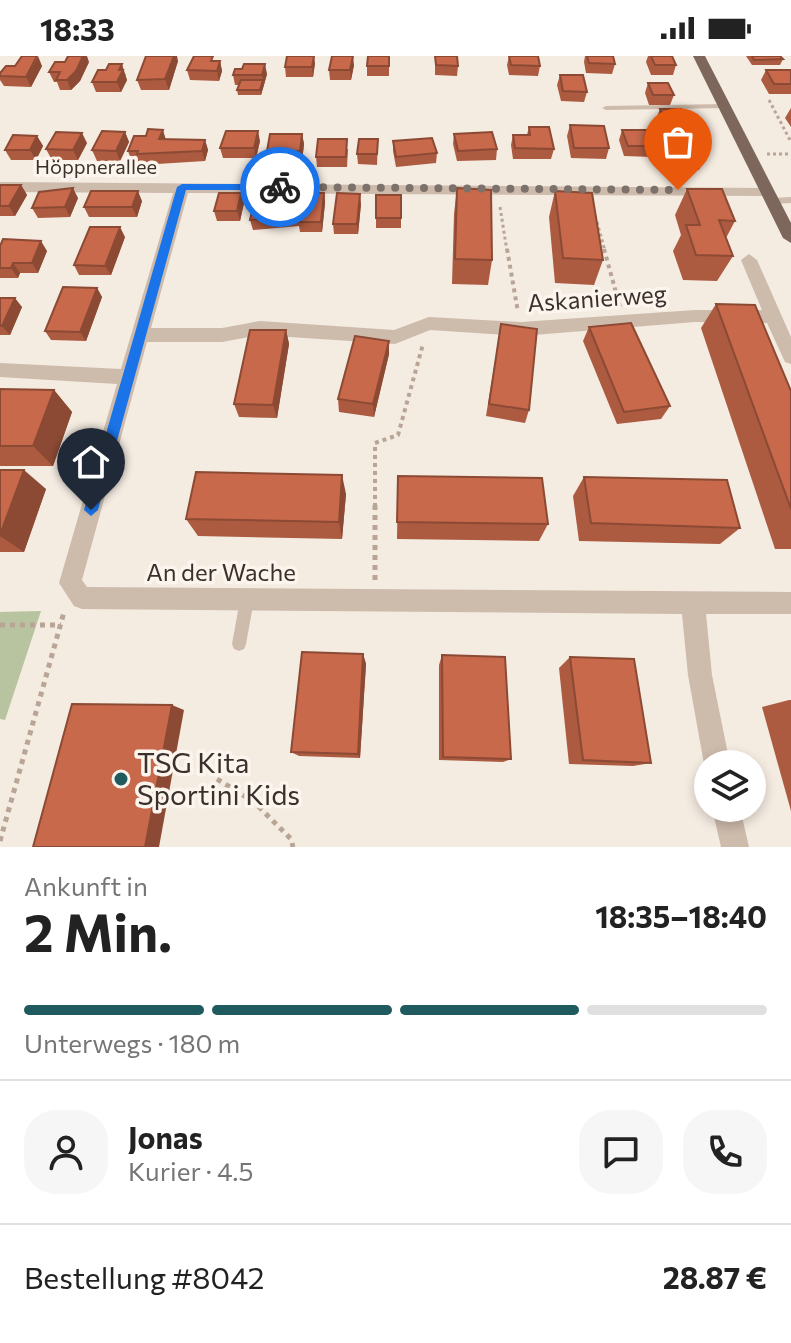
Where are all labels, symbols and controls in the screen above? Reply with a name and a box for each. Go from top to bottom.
text: 18:33 [40,10,115,47]
pin [644,108,712,190]
icon: bag [656,120,700,164]
courier [240,147,320,227]
street label: Höppnerallee [35,154,157,178]
icon: bike [258,165,302,209]
street label: Askanierweg [526,278,668,317]
pin [57,428,125,510]
icon: home [69,440,113,484]
street label: An der Wache [146,557,296,586]
place label: TSG Kita Sportini Kids [137,745,300,811]
map controls [694,750,766,822]
button: layers [694,750,766,822]
marker: TSG Kita Sportini Kids [112,770,130,788]
text: Ankunft in [24,870,148,901]
text: 18:35–18:40 [595,897,767,934]
text: 2 Min. [24,899,172,963]
text: Unterwegs · 180 m [24,1027,240,1058]
button: person [24,1110,108,1194]
button: chat [579,1110,663,1194]
button: phone [683,1110,767,1194]
text: Jonas [128,1118,203,1155]
text: Kurier · 4.5 [128,1155,253,1186]
text: Bestellung #8042 [24,1258,264,1295]
text: 28.87 € [663,1258,767,1295]

